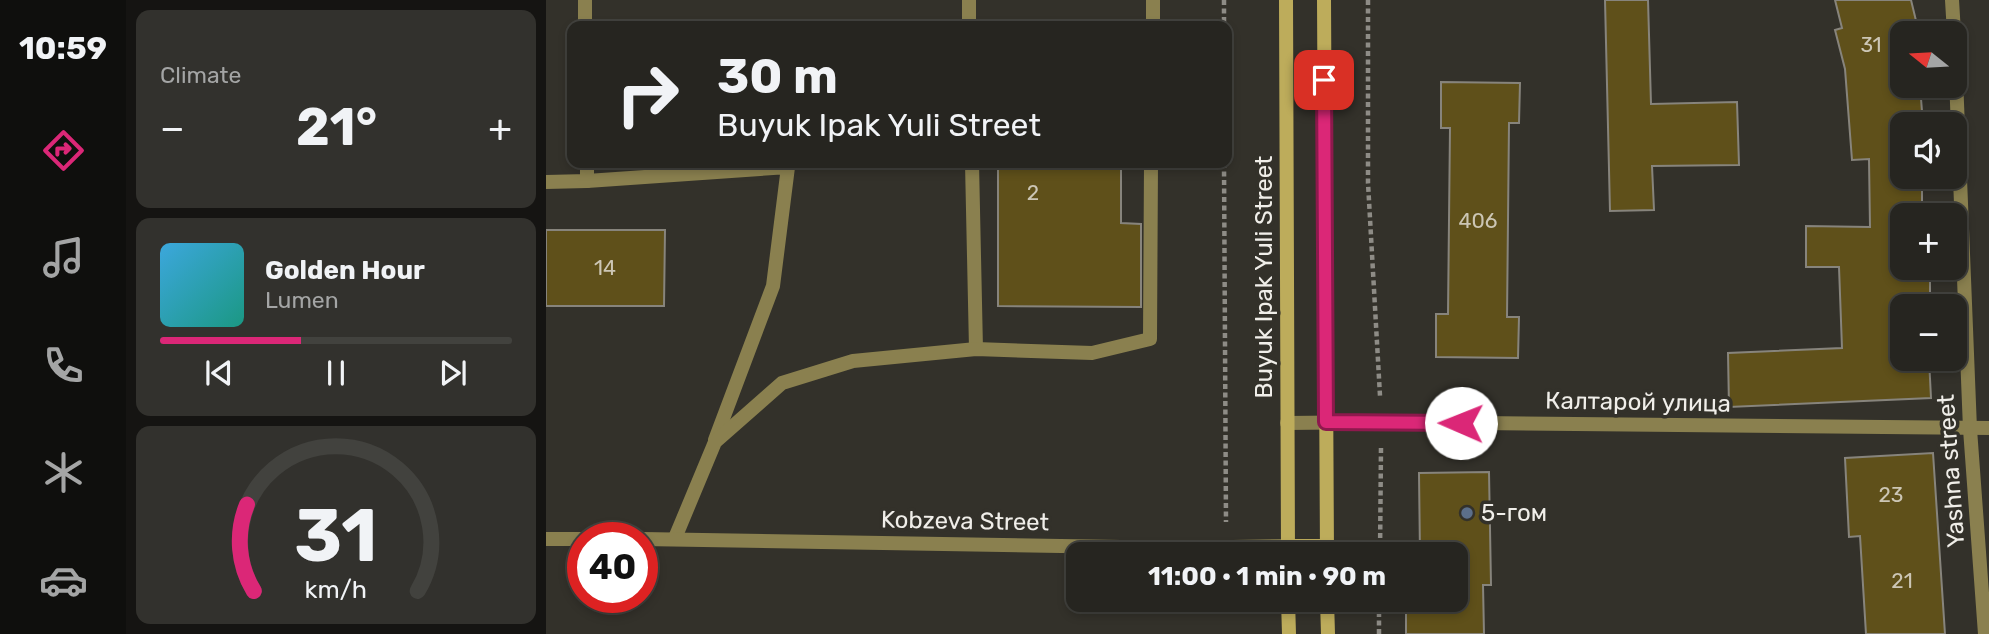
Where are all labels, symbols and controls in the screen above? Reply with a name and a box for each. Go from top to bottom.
north arrow [1890,21,1967,98]
map controls [1890,21,1967,371]
text: 10:59 [19,29,107,67]
house number: 31 [1860,32,1882,57]
text: 30 m [717,47,838,105]
icon: right [602,49,693,140]
pin [1294,50,1354,110]
text: Climate [160,61,241,89]
icon: arrive [1305,61,1343,99]
text: 21° [296,96,377,158]
text: − [160,105,185,151]
text: + [488,105,512,151]
text: Buyuk Ipak Yuli Street [717,106,1041,144]
button: sound [1890,112,1967,189]
icon: directions [39,126,88,175]
street label: Buyuk Ipak Yuli Street [1250,156,1278,398]
house number: 2 [1027,180,1039,205]
button: + [1890,203,1967,280]
house number: 406 [1458,208,1498,233]
icon: music [39,233,88,282]
text: Golden Hour [265,255,425,286]
house number: 14 [594,255,616,280]
text: Lumen [265,286,339,314]
button: − [1890,294,1967,371]
icon: phone [39,341,88,390]
icon: previous [200,354,238,392]
icon: pause [317,354,355,392]
icon: next [434,354,472,392]
position arrow [1424,386,1498,460]
street label: Калтарой улица [1545,386,1731,418]
street label: Yashna street [1932,393,1970,549]
icon: climate [39,448,88,497]
house number: 23 [1879,482,1903,507]
text: 31 [294,493,378,579]
place label: 5-гом [1481,499,1547,527]
marker: 5-гом [1459,505,1475,521]
street label: Kobzeva Street [881,506,1049,536]
speed limit sign: 40 [567,522,658,613]
icon: car [39,556,88,605]
text: 11:00 · 1 min · 90 m [1148,561,1386,592]
house number: 21 [1891,568,1913,593]
text: km/h [305,575,367,604]

